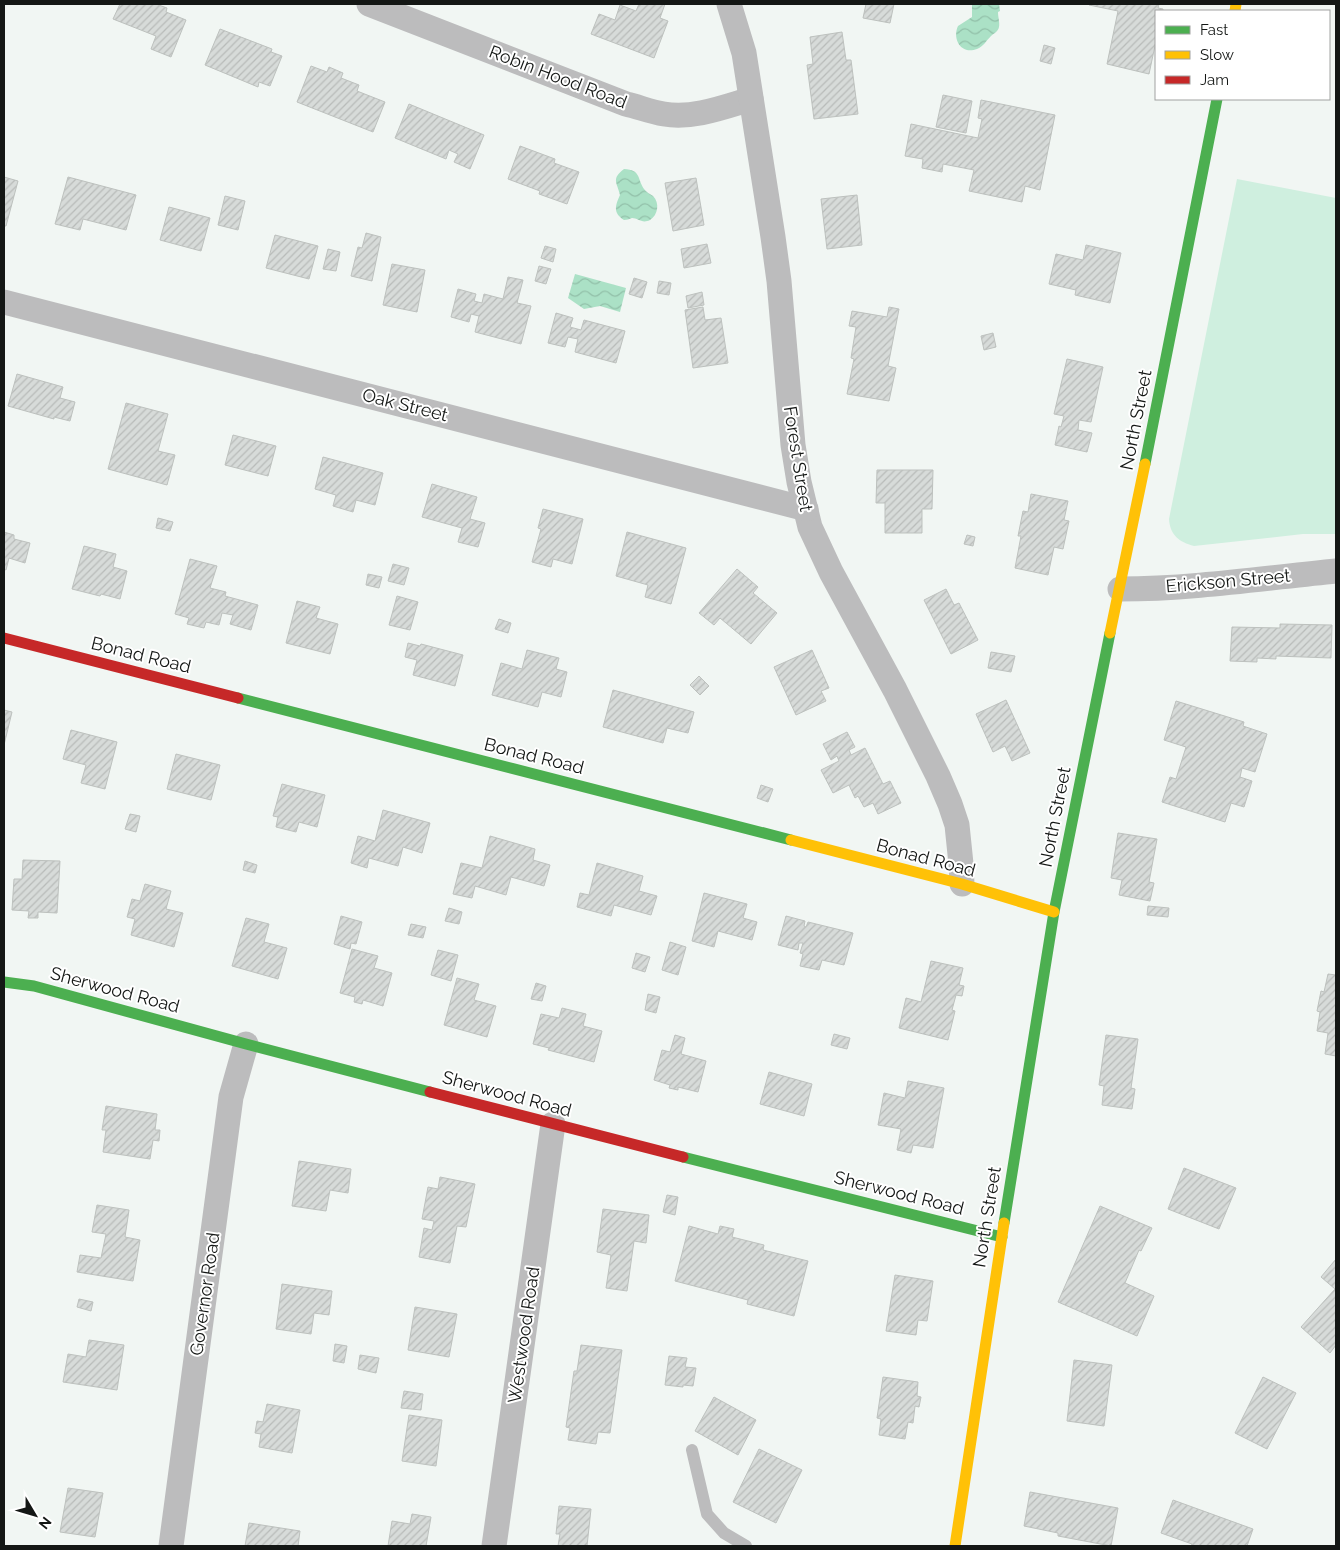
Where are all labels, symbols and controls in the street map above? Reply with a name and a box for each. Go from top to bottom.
legend [1155,10,1330,100]
text: Fast [1200,21,1228,39]
street label: Robin Hood Road [486,41,630,112]
text: Slow [1200,46,1234,64]
text: Jam [1200,71,1229,89]
street label: North Street [1115,368,1156,472]
street label: Oak Street [360,384,450,425]
street label: Forest Street [780,405,817,513]
street label: Erickson Street [1165,565,1291,596]
street label: Bonad Road [89,632,193,677]
street label: Bonad Road [482,733,586,778]
street label: North Street [1034,765,1075,869]
street label: Bonad Road [874,834,978,881]
street label: Sherwood Road [48,962,182,1017]
street label: Sherwood Road [440,1066,574,1121]
street label: North Street [968,1165,1005,1269]
street label: Sherwood Road [832,1166,966,1219]
street label: Governor Road [185,1231,224,1357]
street label: Westwood Road [504,1265,543,1405]
north arrow [10,1490,60,1540]
text: N [36,1514,55,1532]

